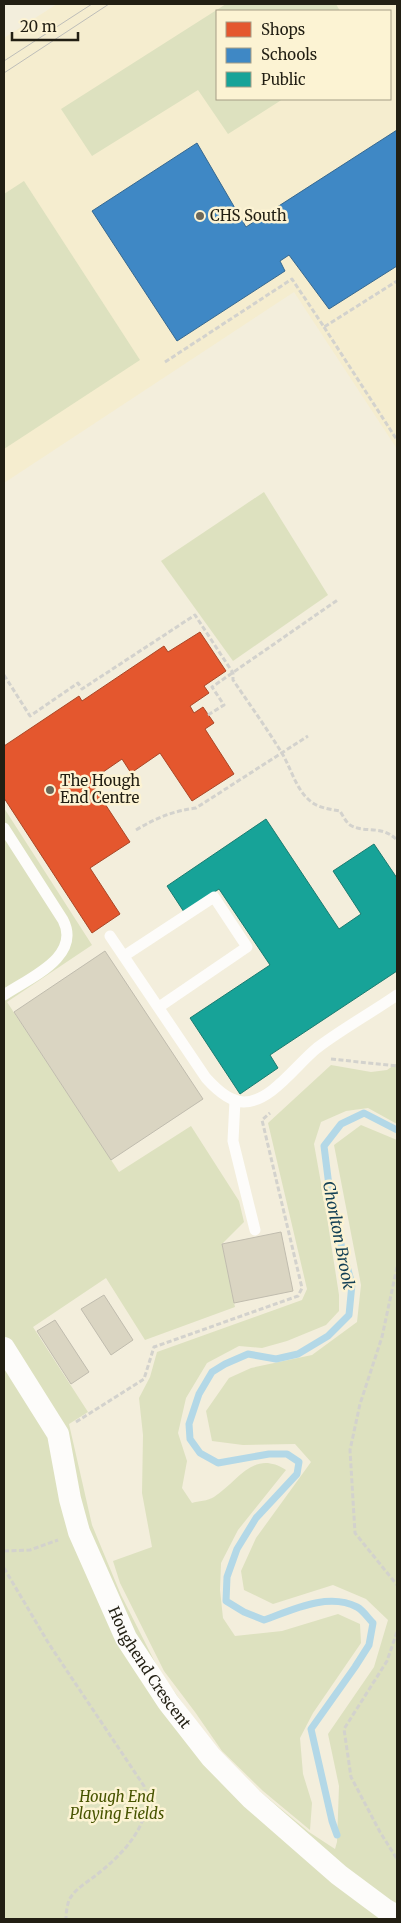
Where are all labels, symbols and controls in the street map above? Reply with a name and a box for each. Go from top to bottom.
scale bar [12,10,79,42]
legend [216,10,391,100]
text: 20 m [20,17,57,36]
text: Shops [261,20,305,39]
text: Schools [261,45,317,64]
text: Public [261,70,306,89]
place label: CHS South [210,206,287,225]
marker: CHS South [194,210,206,222]
place label: The Hough End Centre [60,771,140,807]
marker: The Hough End Centre [44,784,56,796]
water label: Chorlton Brook [319,1179,359,1291]
street label: Houghend Crescent [104,1603,195,1732]
park label: Hough End Playing Fields [70,1787,164,1823]

